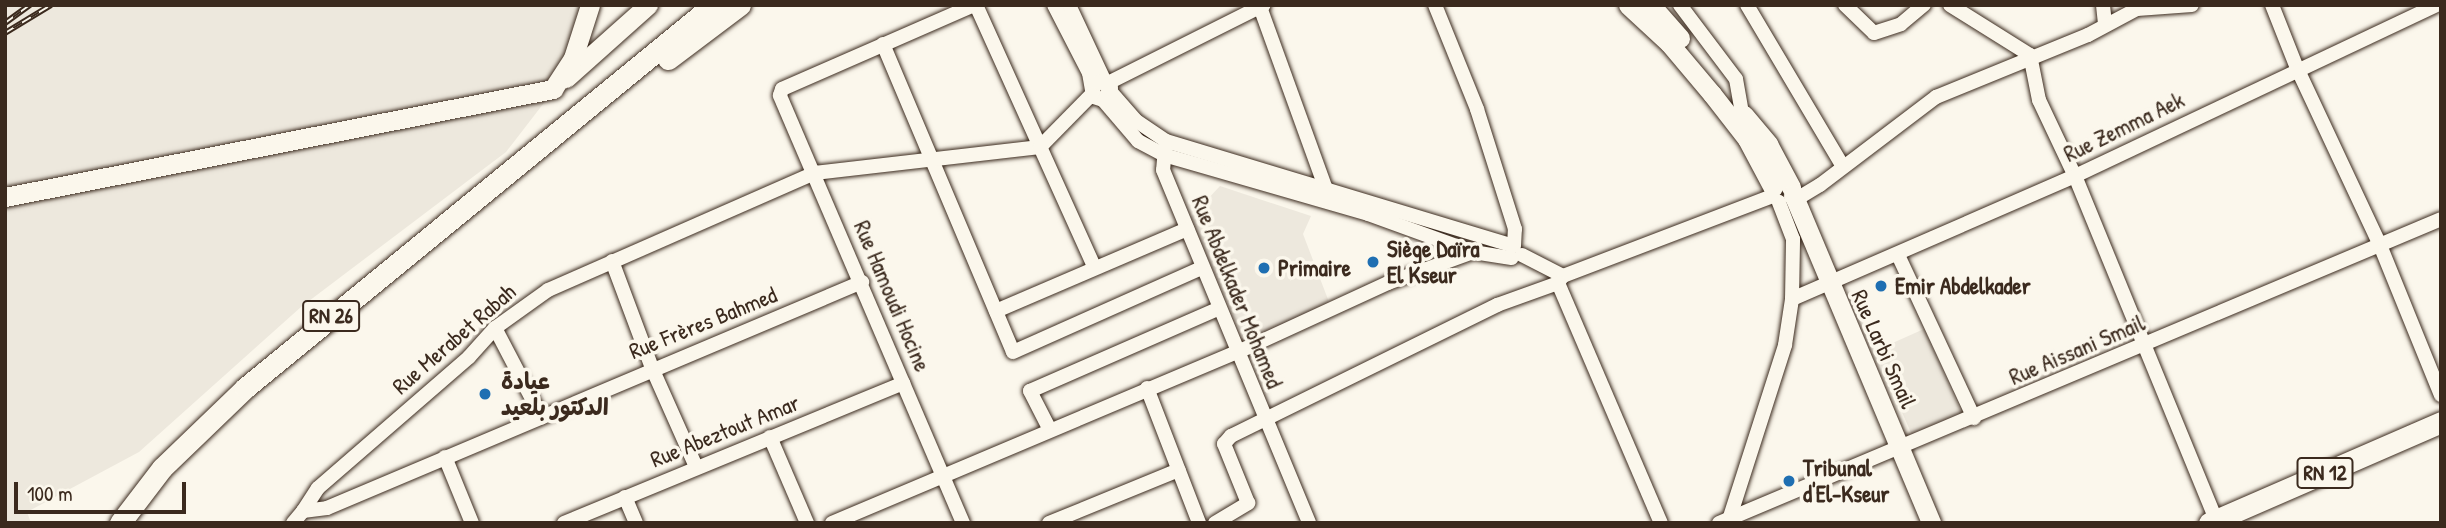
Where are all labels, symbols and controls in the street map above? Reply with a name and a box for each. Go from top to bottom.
street label: Rue Zemma Aek [2059,86,2189,168]
street label: Rue Abdelkader Mohamed [1186,192,1288,392]
street label: Rue Hamoudi Hocine [848,216,936,376]
place label: Siège Daïra El Kseur [1387,235,1480,289]
place label: Primaire [1278,254,1351,282]
marker: Siège Daïra El Kseur [1365,254,1381,270]
marker: Primaire [1256,260,1272,276]
place label: Emir Abdelkader [1895,272,2031,300]
street label: Rue Merabet Rabah [387,278,521,400]
marker: Emir Abdelkader [1873,278,1889,294]
street label: Rue Frères Bahmed [625,281,781,365]
street label: Rue Larbi Smail [1846,285,1922,413]
road number: RN 26 [301,298,361,334]
street label: Rue Aissani Smail [2005,309,2149,391]
place label: عيادة الدكتور بلعيد [501,367,609,421]
marker: عيادة الدكتور بلعيد [475,384,495,404]
street label: Rue Abeztout Amar [647,389,803,473]
place label: Tribunal d'El-Kseur [1803,454,1889,508]
road number: RN 12 [2295,456,2355,490]
scale bar [18,468,189,512]
marker: Tribunal d'El-Kseur [1781,473,1797,489]
text: 100 m [27,479,73,508]

